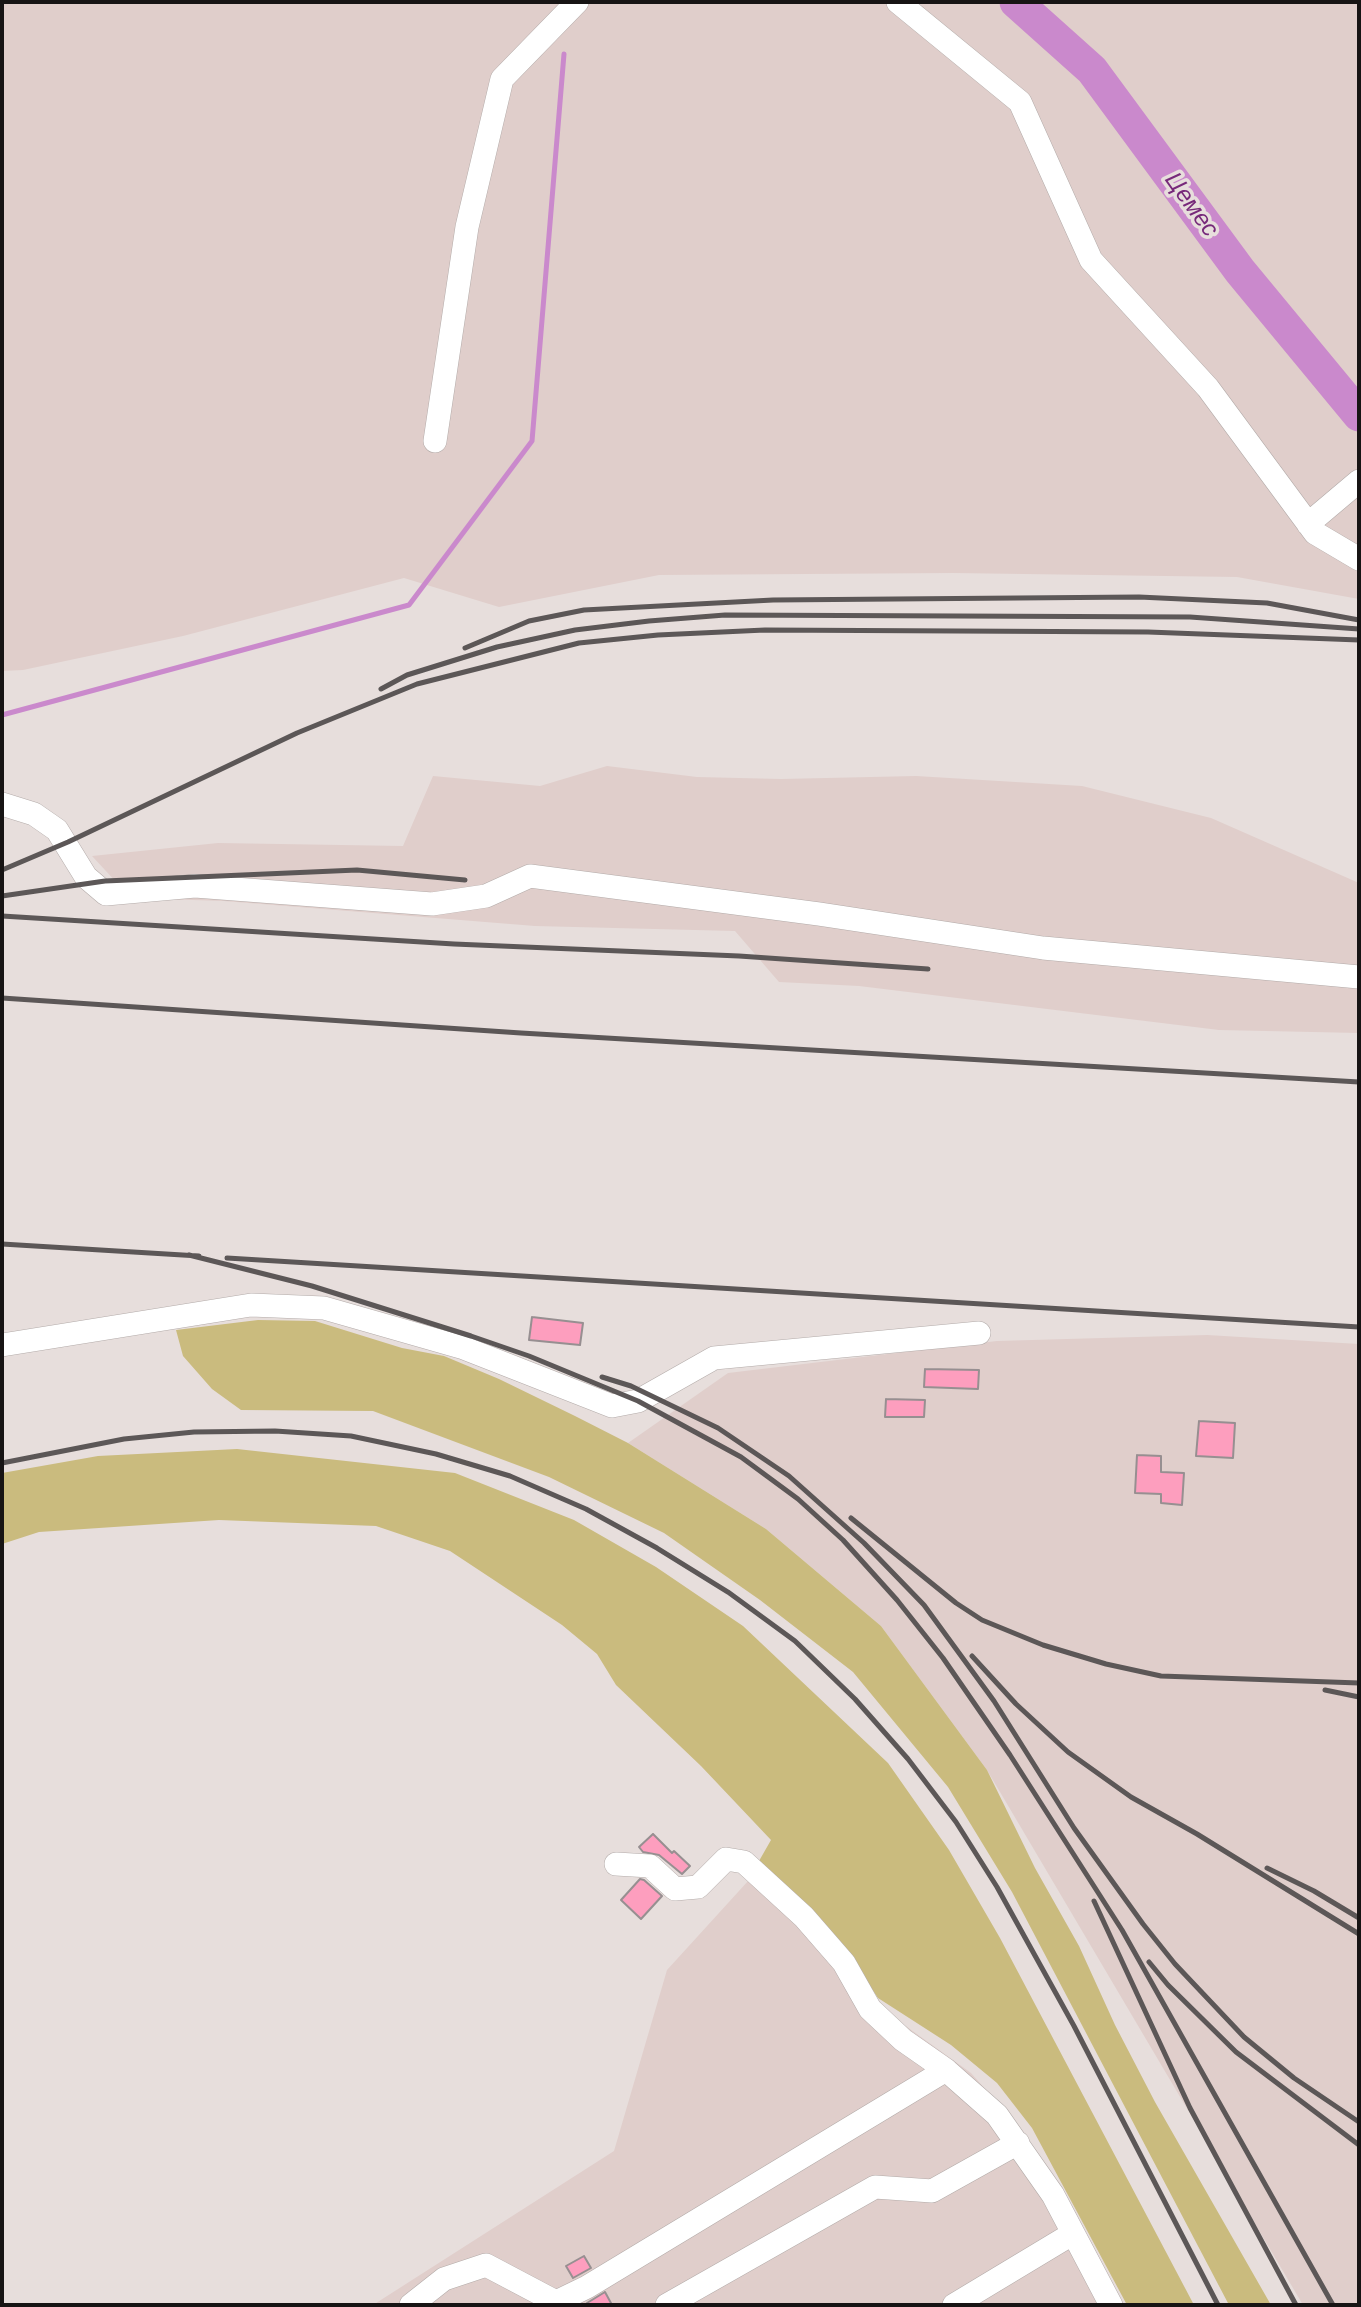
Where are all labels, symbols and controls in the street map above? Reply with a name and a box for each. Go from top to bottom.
water label: Цемес [1158,167,1224,243]

